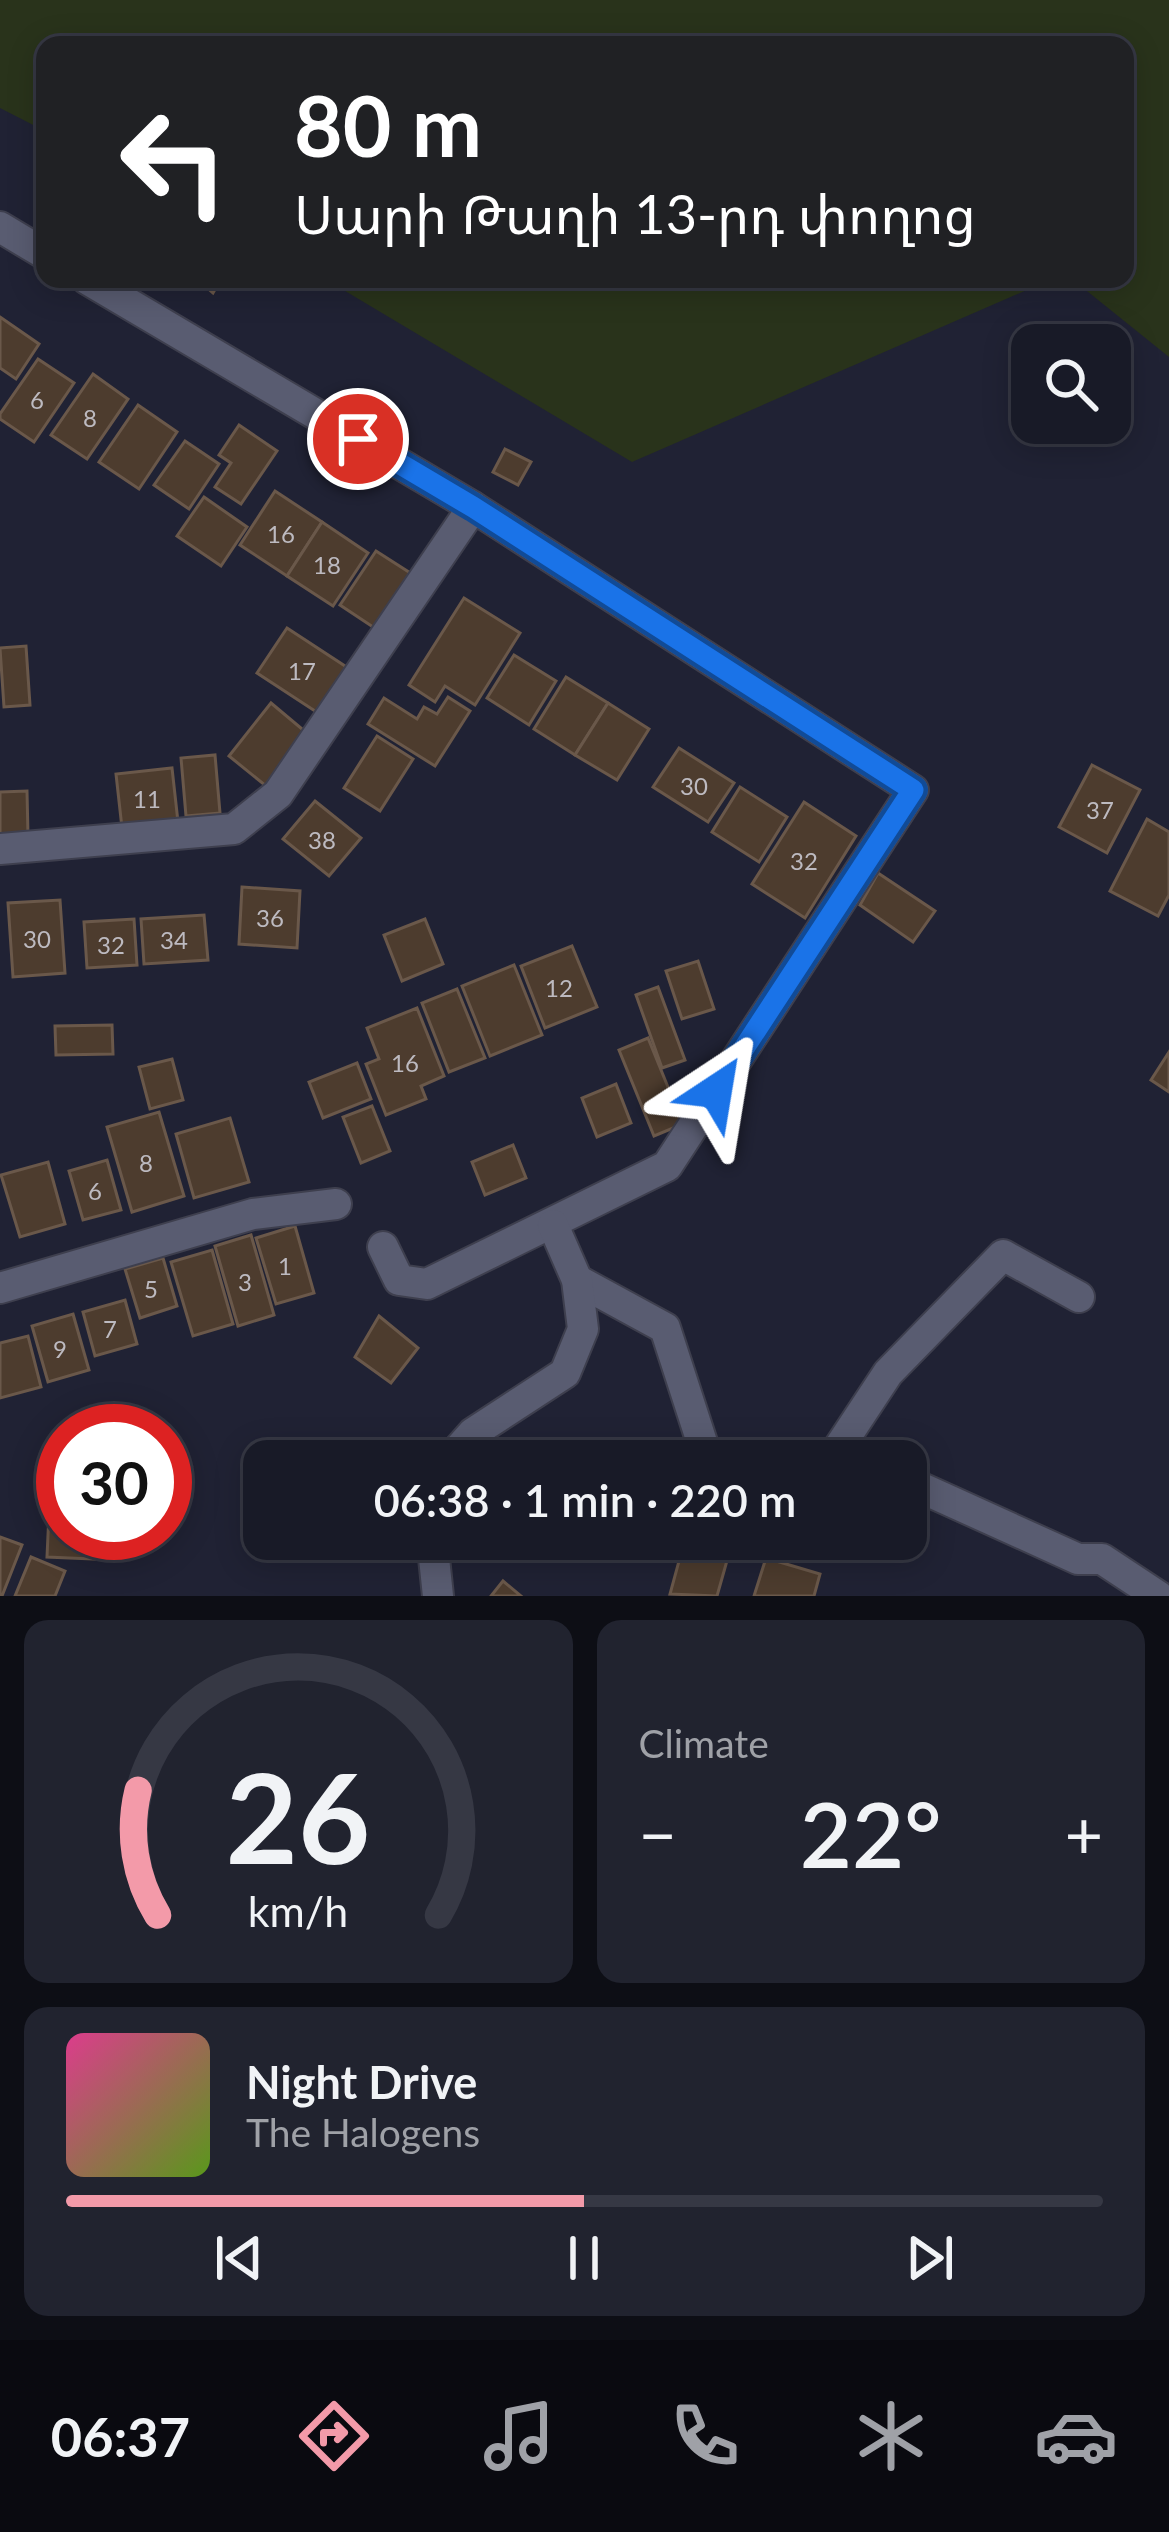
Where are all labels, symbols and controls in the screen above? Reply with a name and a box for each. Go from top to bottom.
text: 80 m [294,74,482,175]
icon: left [96,84,252,240]
text: Սարի Թաղի 13-րդ փողոց [294,181,976,246]
map controls [1011,324,1131,444]
button: search [1011,324,1131,444]
house number: 6 [30,385,44,414]
pin [307,388,409,490]
house number: 8 [83,403,97,432]
icon: arrive [325,406,391,472]
house number: 16 [267,519,295,548]
house number: 18 [313,550,341,579]
house number: 17 [288,656,316,685]
house number: 30 [680,771,708,800]
house number: 11 [133,784,161,813]
house number: 37 [1086,795,1114,824]
house number: 38 [308,825,336,854]
house number: 32 [790,846,818,875]
house number: 36 [256,903,284,932]
house number: 30 [23,924,51,953]
house number: 34 [160,925,188,954]
house number: 32 [97,930,125,959]
house number: 12 [545,973,573,1002]
position arrow [653,1028,779,1154]
house number: 16 [391,1048,419,1077]
house number: 8 [139,1148,153,1177]
house number: 6 [88,1176,102,1205]
house number: 1 [278,1251,292,1280]
house number: 3 [238,1267,252,1296]
house number: 5 [144,1274,158,1303]
house number: 7 [103,1314,117,1343]
house number: 9 [53,1334,67,1363]
speed limit sign: 30 [36,1404,192,1560]
text: 06:38 · 1 min · 220 m [374,1473,796,1527]
text: Climate [639,1720,769,1766]
text: 26 [226,1741,371,1891]
text: 22° [800,1779,942,1887]
text: − [639,1794,677,1873]
text: + [1065,1794,1103,1873]
text: km/h [248,1884,348,1935]
text: Night Drive [246,2055,477,2109]
text: The Halogens [246,2109,480,2155]
icon: previous [206,2225,272,2291]
icon: pause [551,2225,617,2291]
icon: next [897,2225,963,2291]
icon: directions [292,2394,376,2478]
icon: music [477,2394,561,2478]
icon: phone [663,2394,747,2478]
icon: climate [849,2394,933,2478]
icon: car [1034,2394,1118,2478]
text: 06:37 [51,2404,190,2469]

